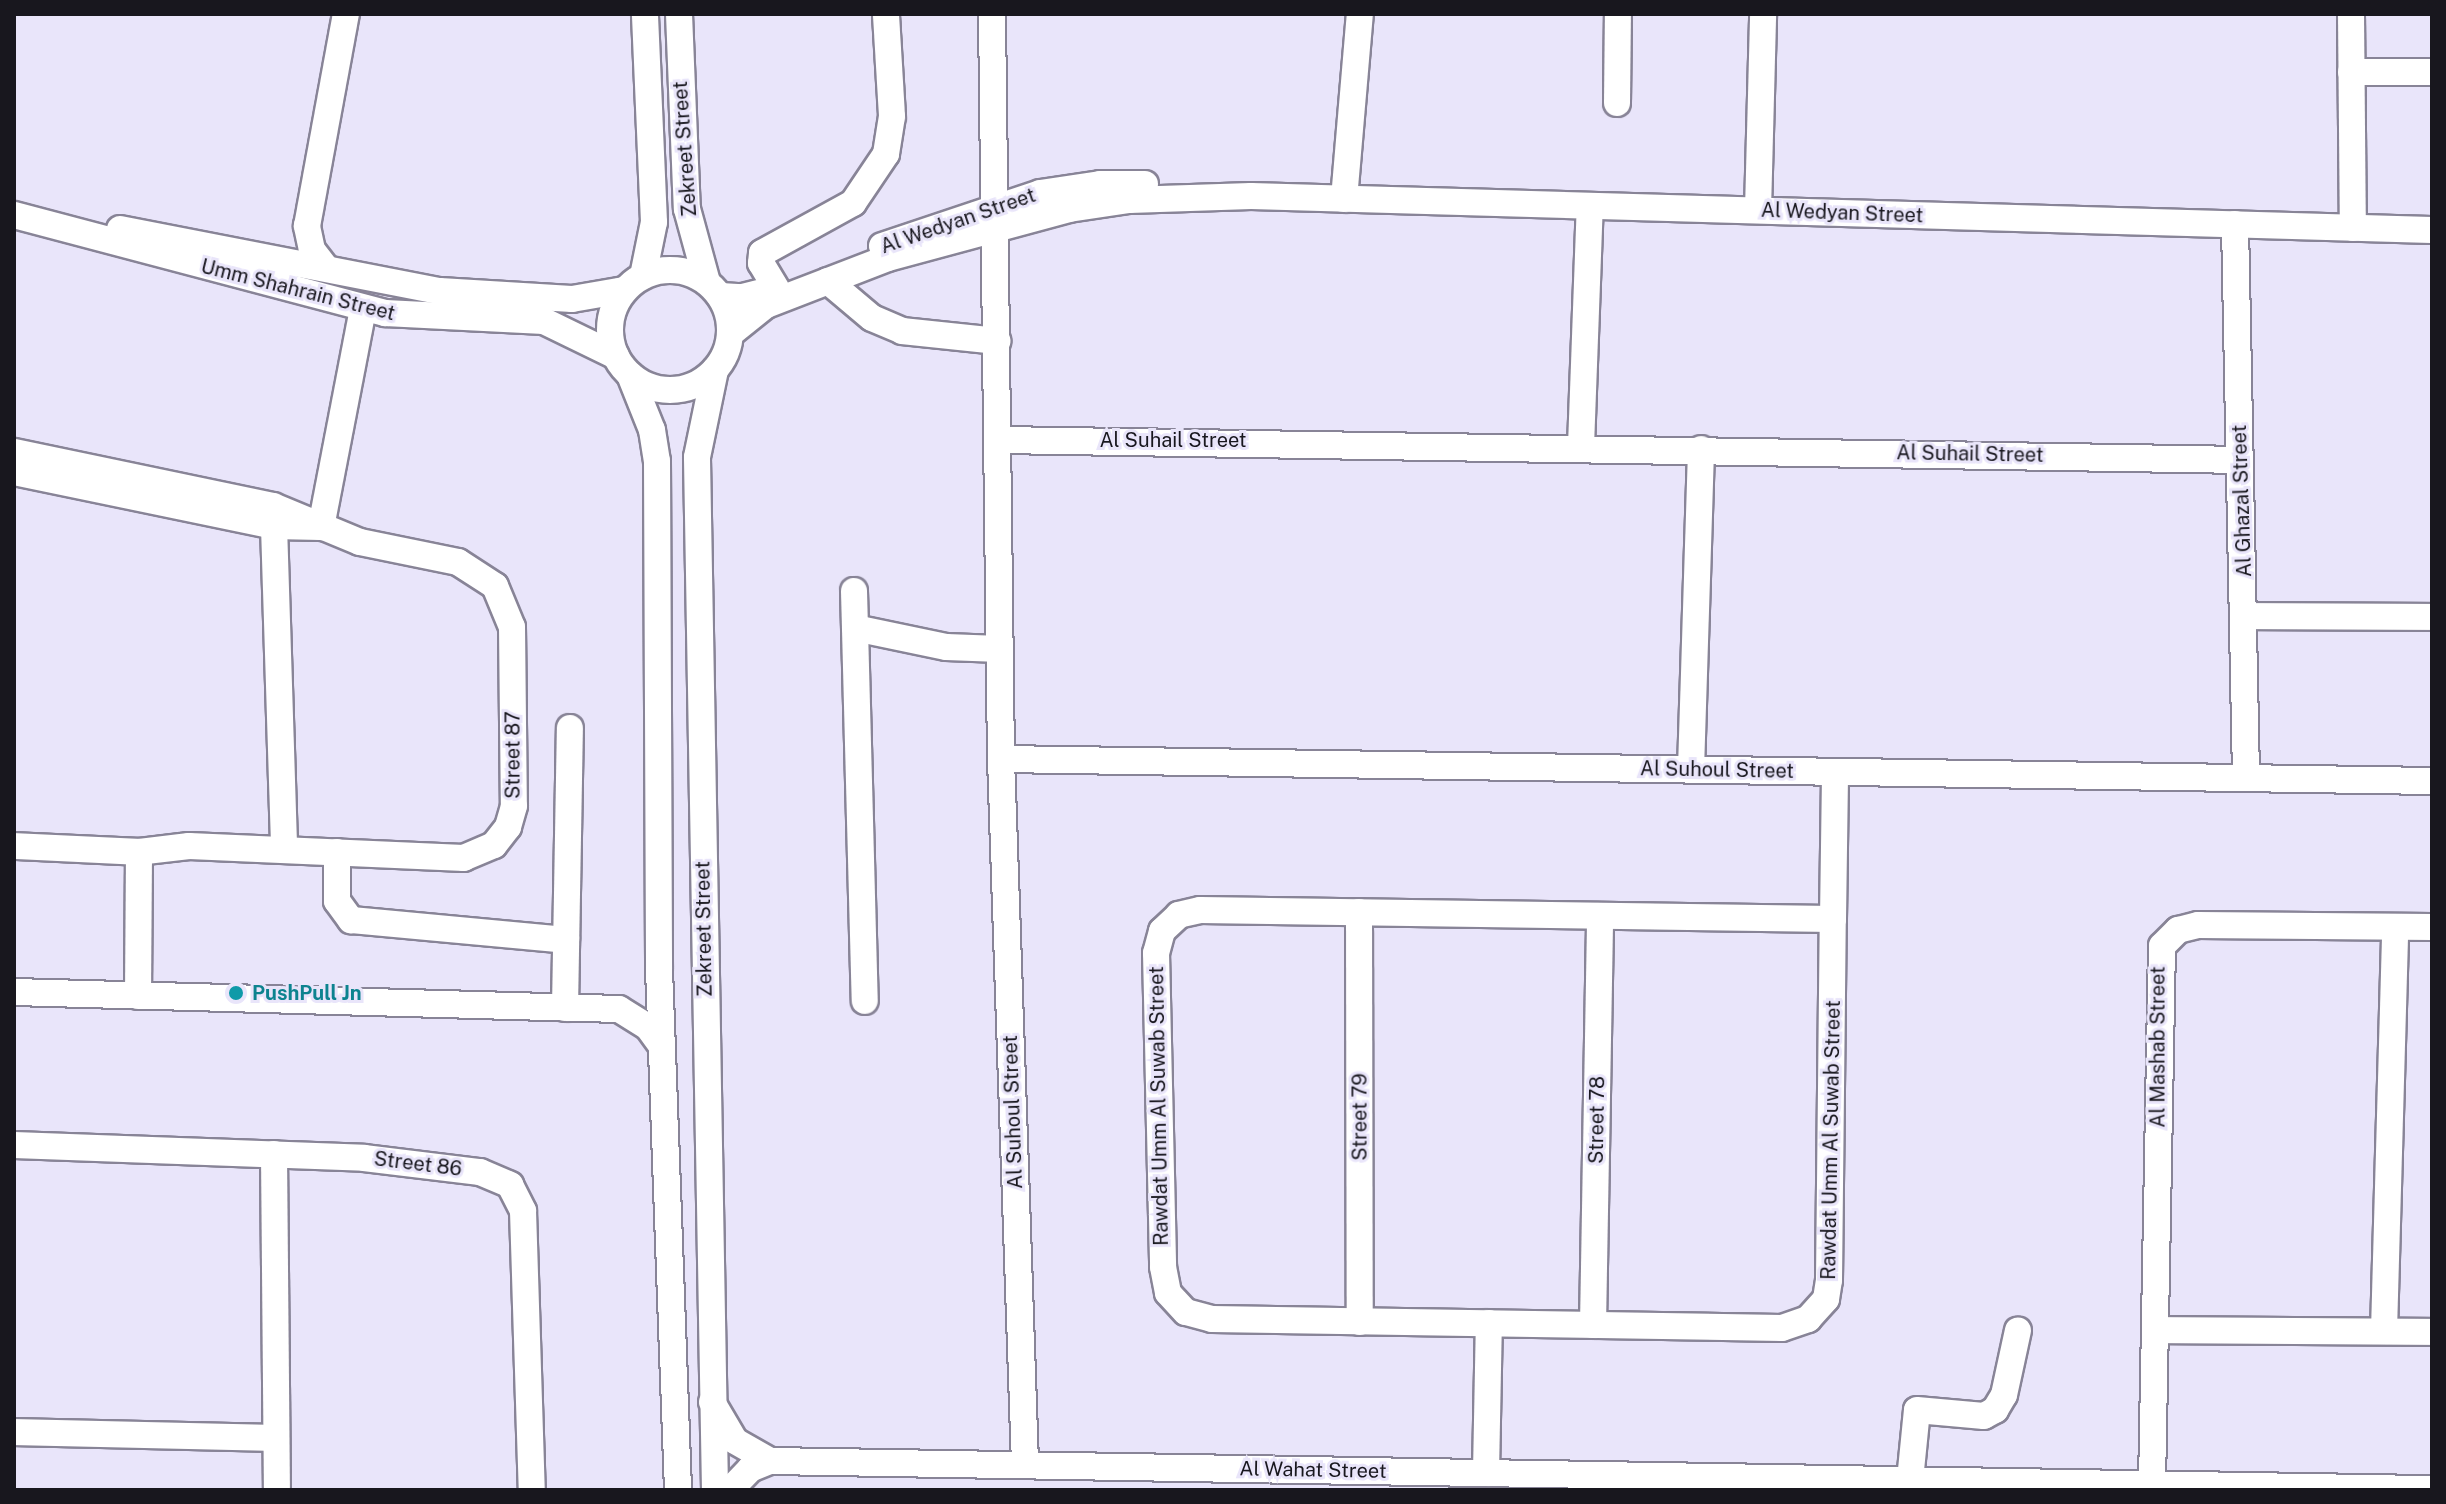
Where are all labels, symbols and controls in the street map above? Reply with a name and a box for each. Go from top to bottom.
street label: Zekreet Street [668,80,702,218]
street label: Al Wedyan Street [877,183,1039,259]
street label: Al Wedyan Street [1760,198,1924,228]
street label: Umm Shahrain Street [198,254,398,326]
street label: Al Ghazal Street [2227,424,2257,578]
street label: Al Suhail Street [1099,428,1247,452]
street label: Al Suhail Street [1896,441,2044,467]
street label: Street 87 [501,711,525,799]
street label: Al Suhoul Street [1640,757,1794,783]
street label: Zekreet Street [691,861,717,997]
street label: Rawdat Umm Al Suwab Street [1145,966,1173,1246]
street label: Al Mashab Street [2146,966,2170,1128]
place label: PushPull Jn [252,981,362,1005]
marker: PushPull Jn [227,984,245,1002]
street label: Rawdat Umm Al Suwab Street [1817,1000,1845,1280]
street label: Al Suhoul Street [998,1035,1028,1189]
street label: Street 79 [1348,1073,1372,1161]
street label: Street 78 [1584,1076,1610,1164]
street label: Street 86 [373,1147,463,1181]
street label: Al Wahat Street [1239,1457,1387,1483]

